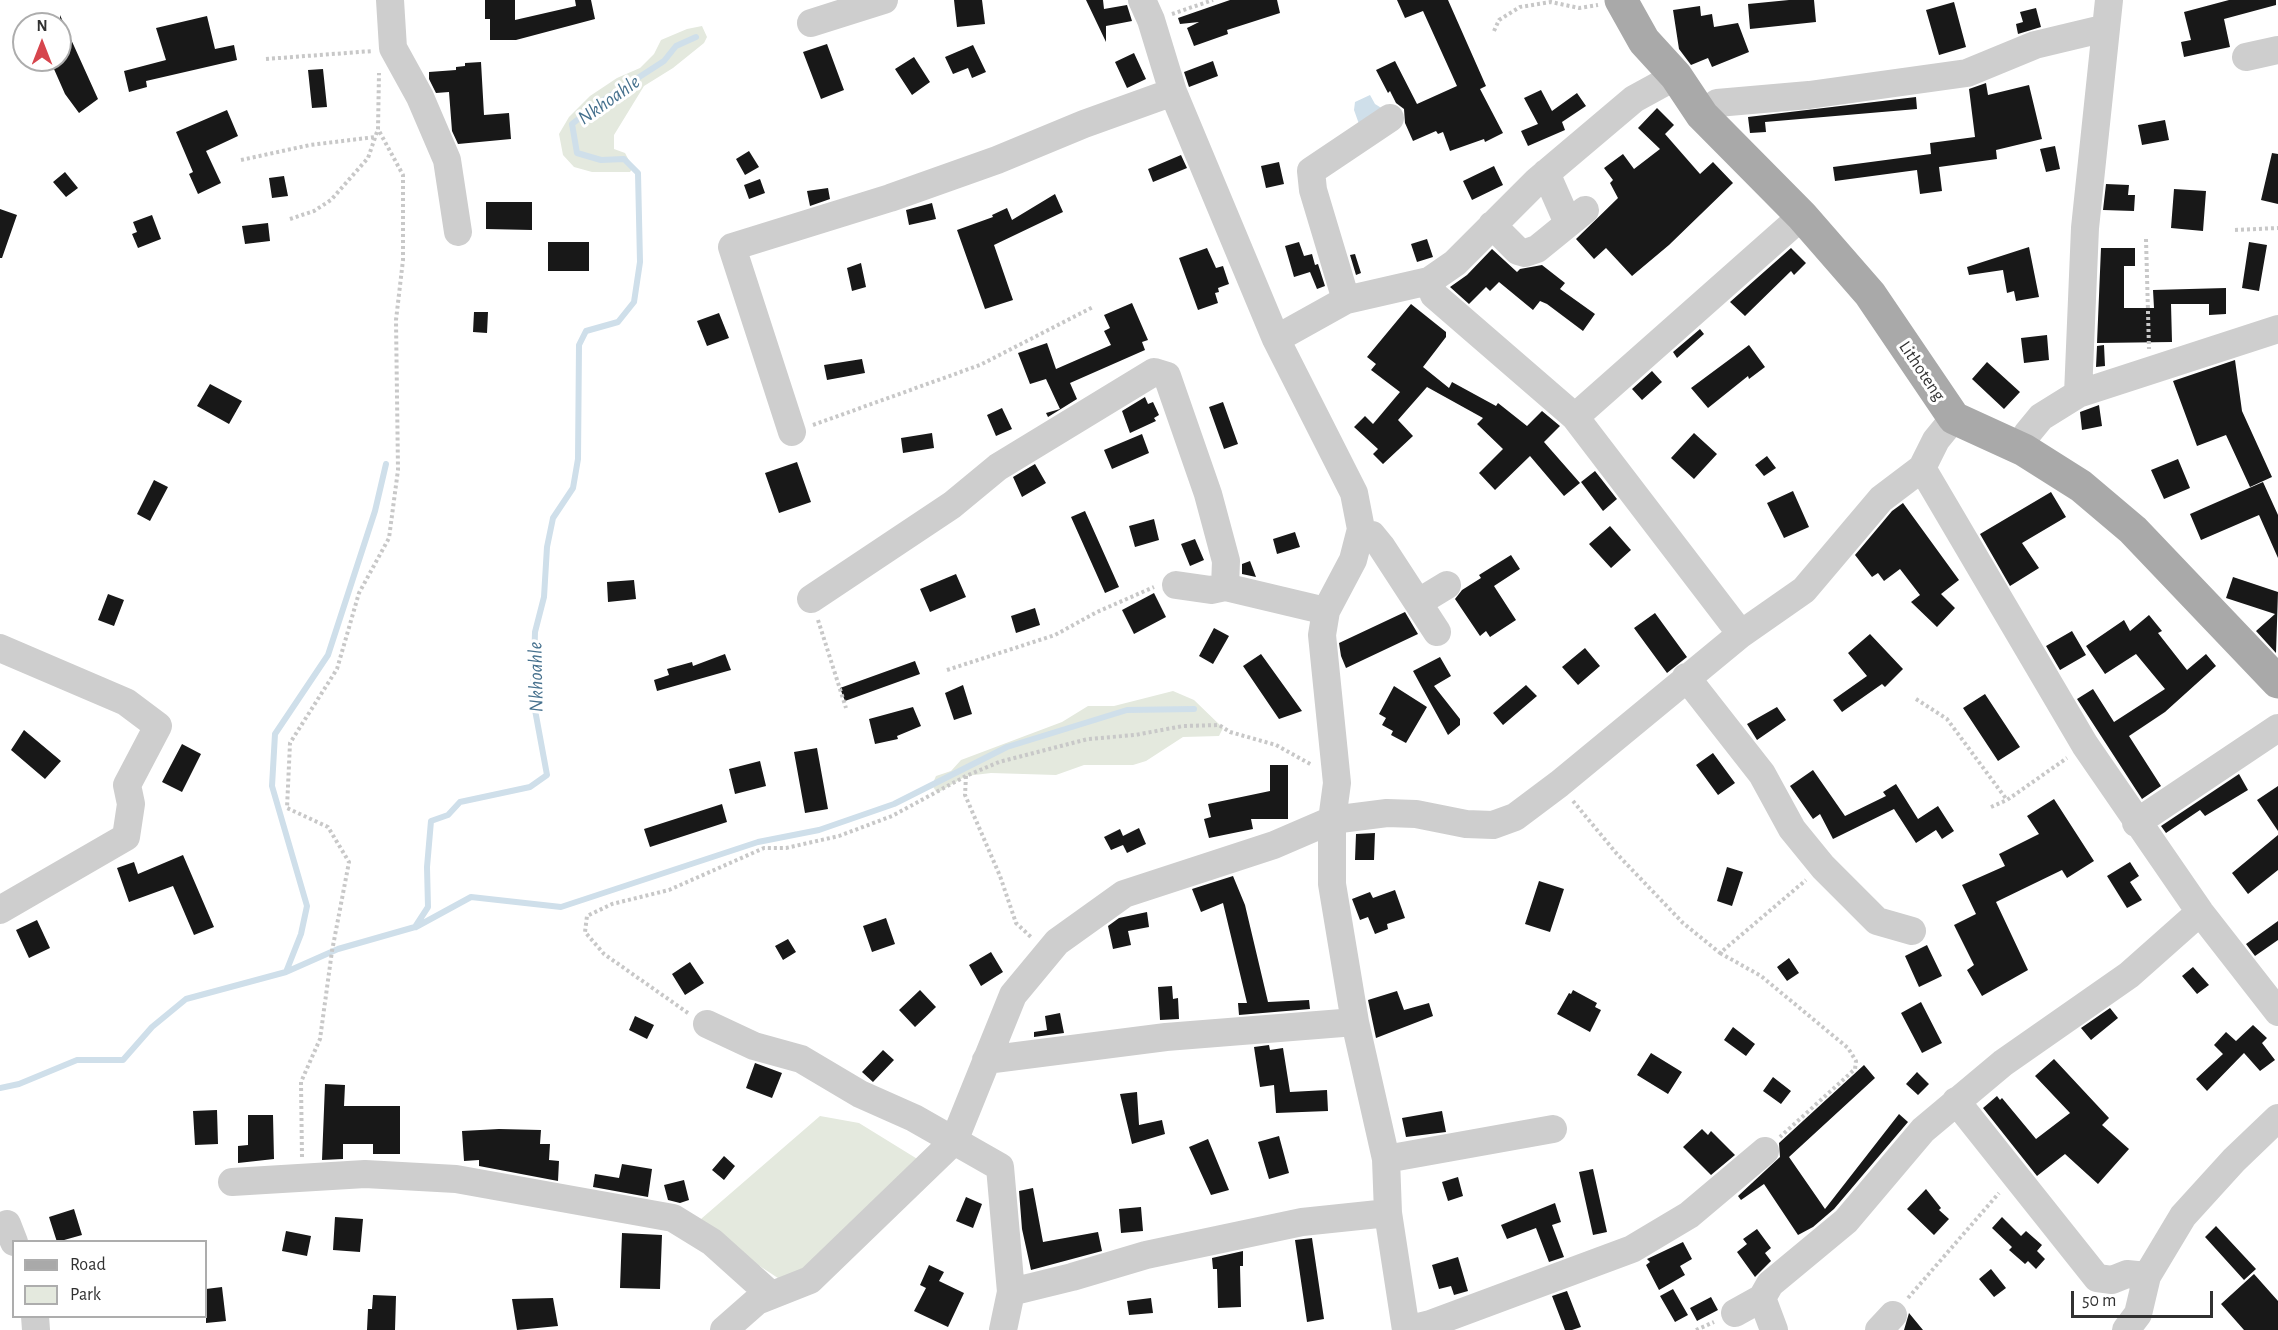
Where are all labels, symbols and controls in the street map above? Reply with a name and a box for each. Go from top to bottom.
north arrow [12,12,72,72]
text: N [36,18,48,34]
water label: Nkhoahle [573,70,645,130]
street label: Lithoteng [1894,337,1950,405]
water label: Nkhoahle [523,642,549,712]
legend [12,1240,207,1318]
text: Road [70,1256,106,1274]
scale bar [2074,1279,2216,1317]
text: Park [70,1286,101,1304]
text: 50 m [2082,1292,2116,1310]

